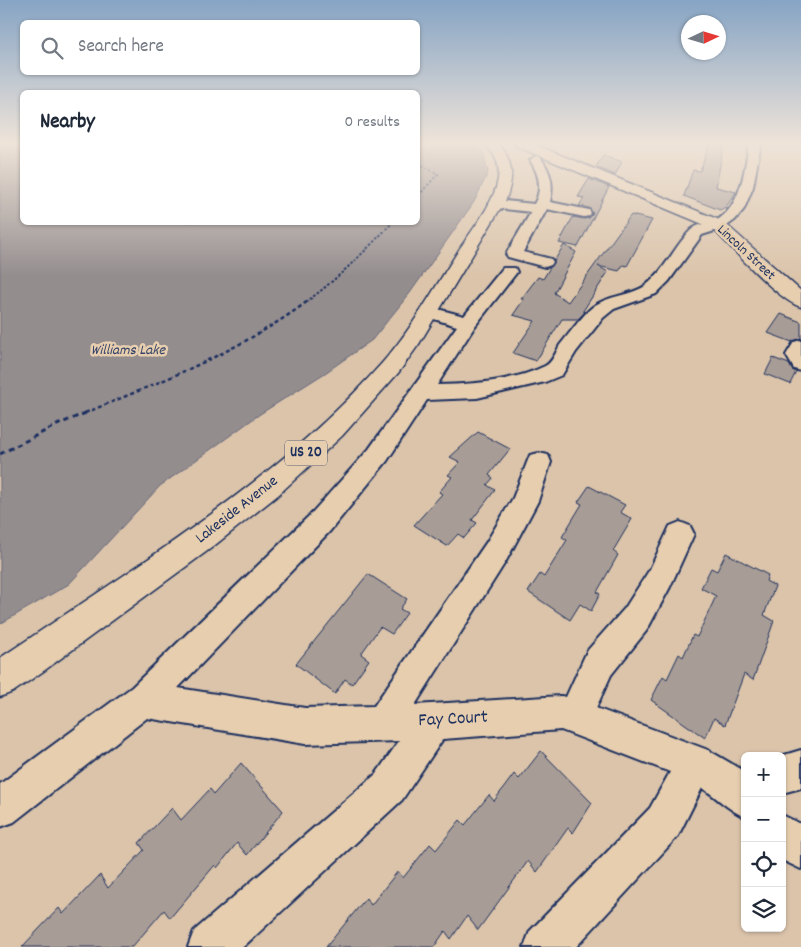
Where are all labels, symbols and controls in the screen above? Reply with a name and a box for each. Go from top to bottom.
north arrow [681,15,726,60]
search box [20,20,420,75]
icon: search [38,34,66,62]
text: Search here [78,34,164,61]
text: Nearby [40,108,95,138]
text: 0 results [345,111,400,134]
street label: Lincoln Street [712,221,780,285]
water label: Williams Lake [91,340,167,362]
road number: US 20 [285,440,327,466]
street label: Lakeside Avenue [191,470,283,550]
street label: Fay Court [418,705,488,735]
map controls [741,752,786,932]
button: + [741,752,786,797]
button: − [741,797,786,842]
button: locate [741,842,786,887]
button: layers [741,887,786,932]

